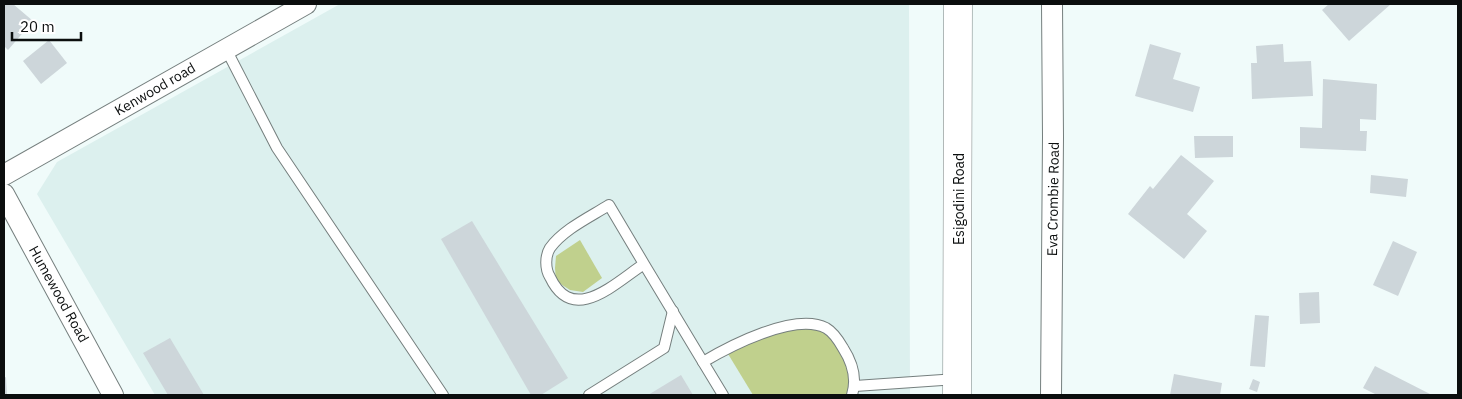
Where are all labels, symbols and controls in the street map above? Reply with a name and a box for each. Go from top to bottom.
scale bar [12,10,81,42]
text: 20 m [20,17,55,36]
street label: Kenwood road [111,59,199,119]
street label: Eva Crombie Road [1043,142,1063,256]
street label: Esigodini Road [950,153,968,245]
street label: Humewood Road [25,243,93,345]

